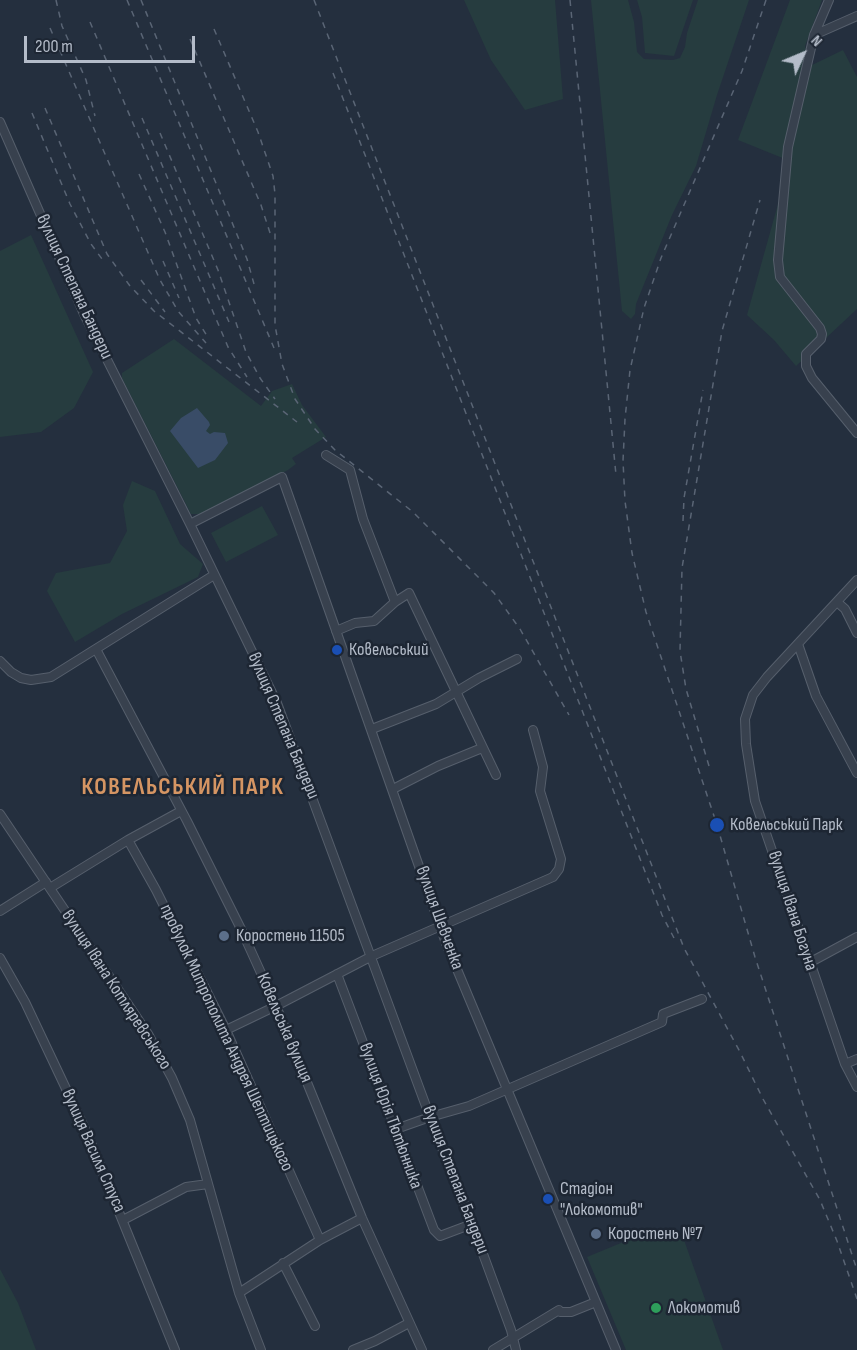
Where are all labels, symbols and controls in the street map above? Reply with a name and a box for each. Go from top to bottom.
scale bar [27,24,198,62]
north arrow [773,24,833,84]
text: N [807,31,826,51]
text: 200 m [35,36,73,57]
street label: вулиця Степана Бандери [31,211,117,363]
place label: Ковельський [349,639,428,661]
marker: Ковельський [330,643,344,657]
street label: вулиця Степана Бандери [242,650,324,802]
district label: КОВЕЛЬСЬКИЙ ПАРК [82,774,284,802]
place label: Ковельський Парк [730,814,843,836]
marker: Ковельський Парк [708,816,726,834]
street label: вулиця Івана Богуна [763,849,821,973]
street label: вулиця Шевченка [410,863,468,973]
street label: провулок Митрополита Андрея Шептицького [154,901,298,1175]
street label: вулиця Івана Котляревського [56,906,176,1074]
place label: Коростень 11505 [236,925,345,947]
marker: Коростень 11505 [217,929,231,943]
street label: Ковельська вулиця [251,970,317,1086]
street label: вулиця Юрія Тютюнника [354,1040,426,1192]
street label: вулиця Василя Стуса [56,1086,130,1216]
street label: вулиця Степана Бандери [417,1103,493,1257]
place label: Стадіон "Локомотив" [560,1178,643,1220]
marker: Стадіон "Локомотив" [541,1192,555,1206]
place label: Коростень №7 [608,1223,702,1245]
marker: Коростень №7 [589,1227,603,1241]
place label: Локомотив [668,1297,740,1319]
marker: Локомотив [649,1301,663,1315]

